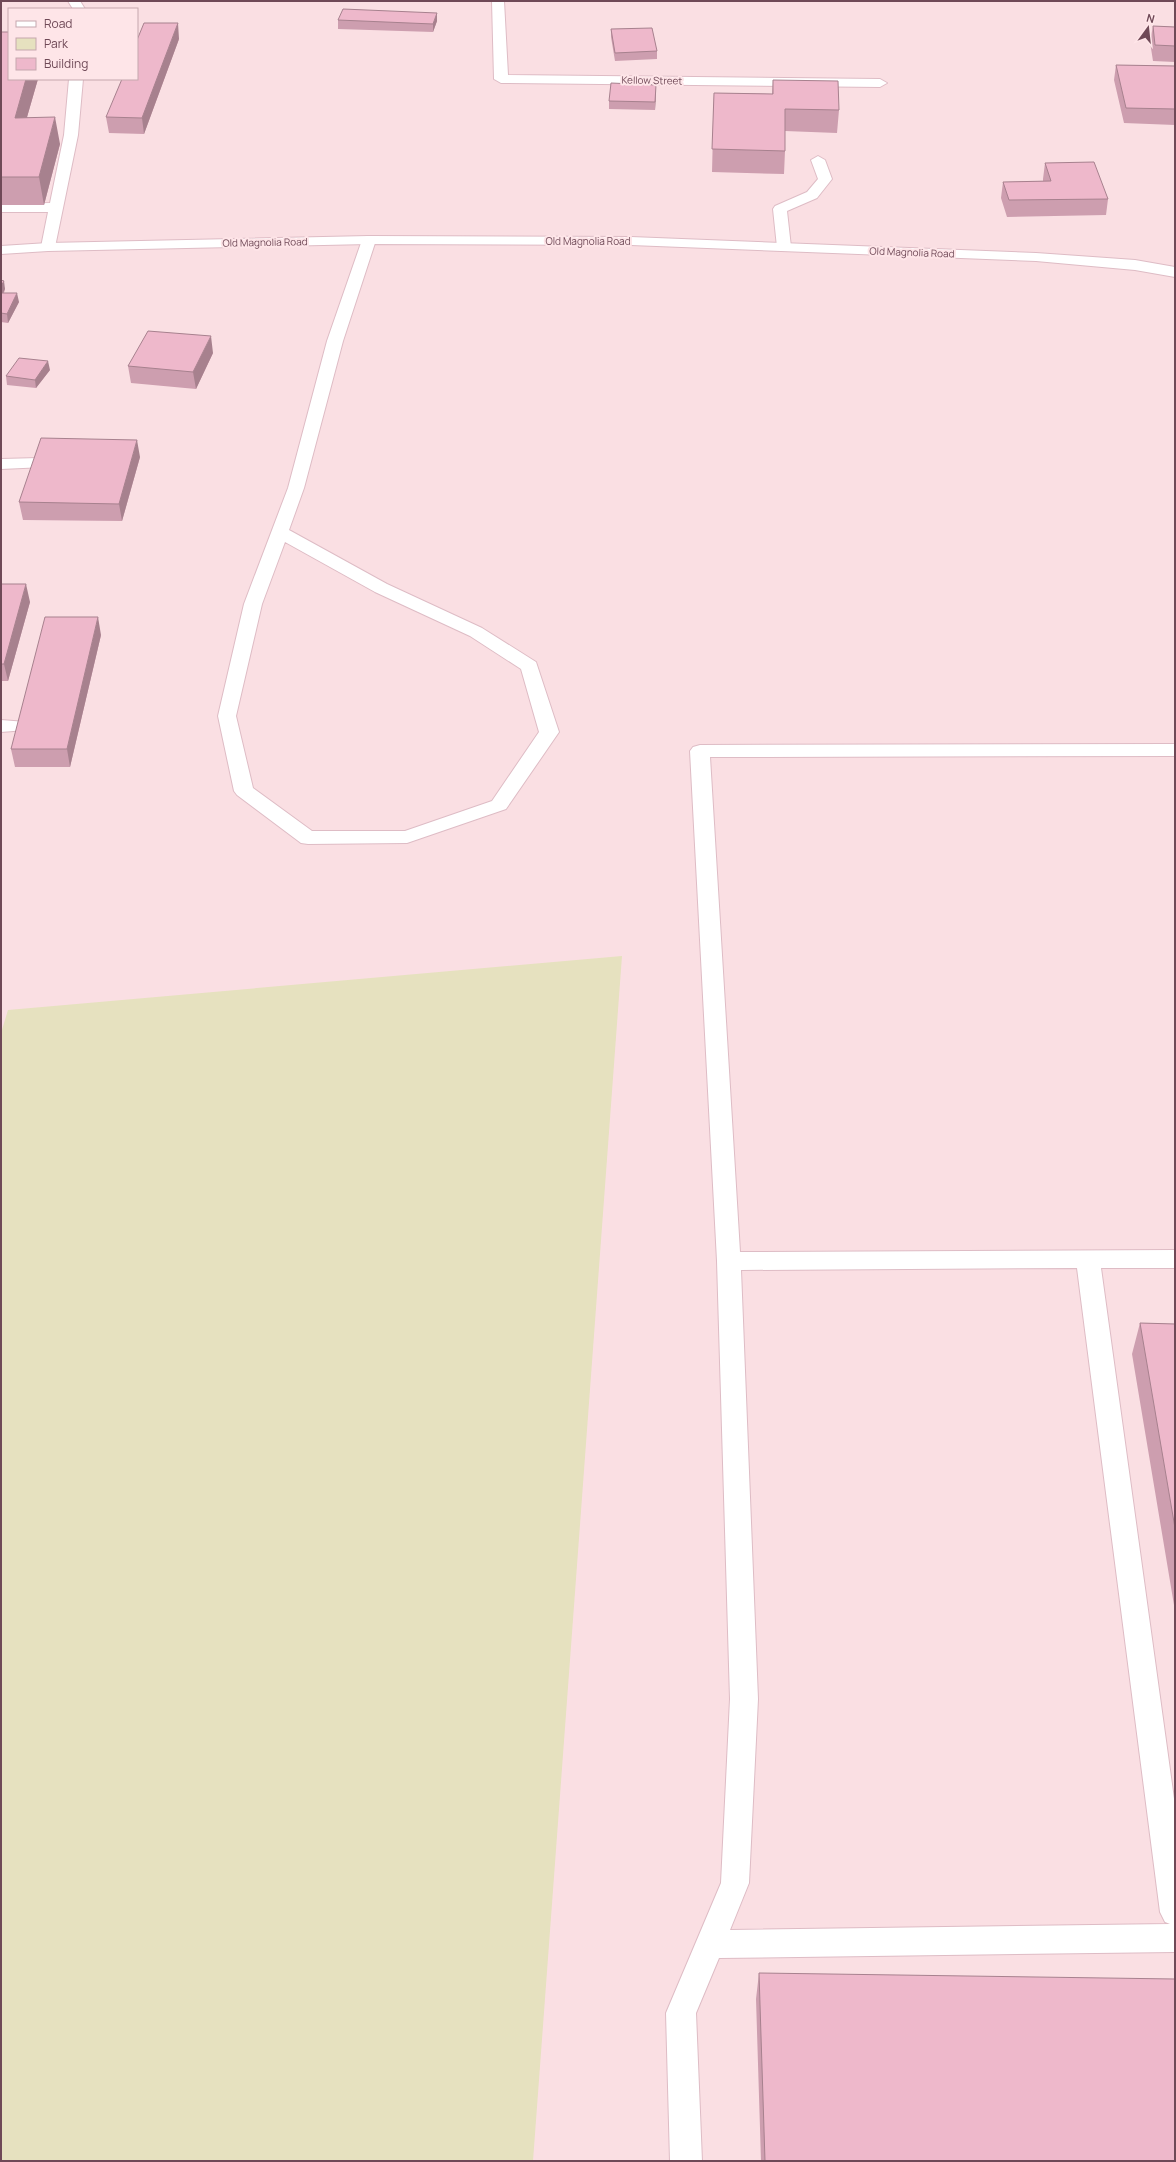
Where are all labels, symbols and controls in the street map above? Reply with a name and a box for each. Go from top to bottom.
legend [8,8,138,80]
north arrow [1128,8,1168,48]
text: N [1145,10,1157,26]
text: Road [44,15,72,32]
text: Park [44,35,69,52]
text: Building [44,55,88,72]
street label: Kellow Street [621,72,683,88]
street label: Old Magnolia Road [222,234,308,250]
street label: Old Magnolia Road [545,234,631,248]
street label: Old Magnolia Road [869,244,955,260]

